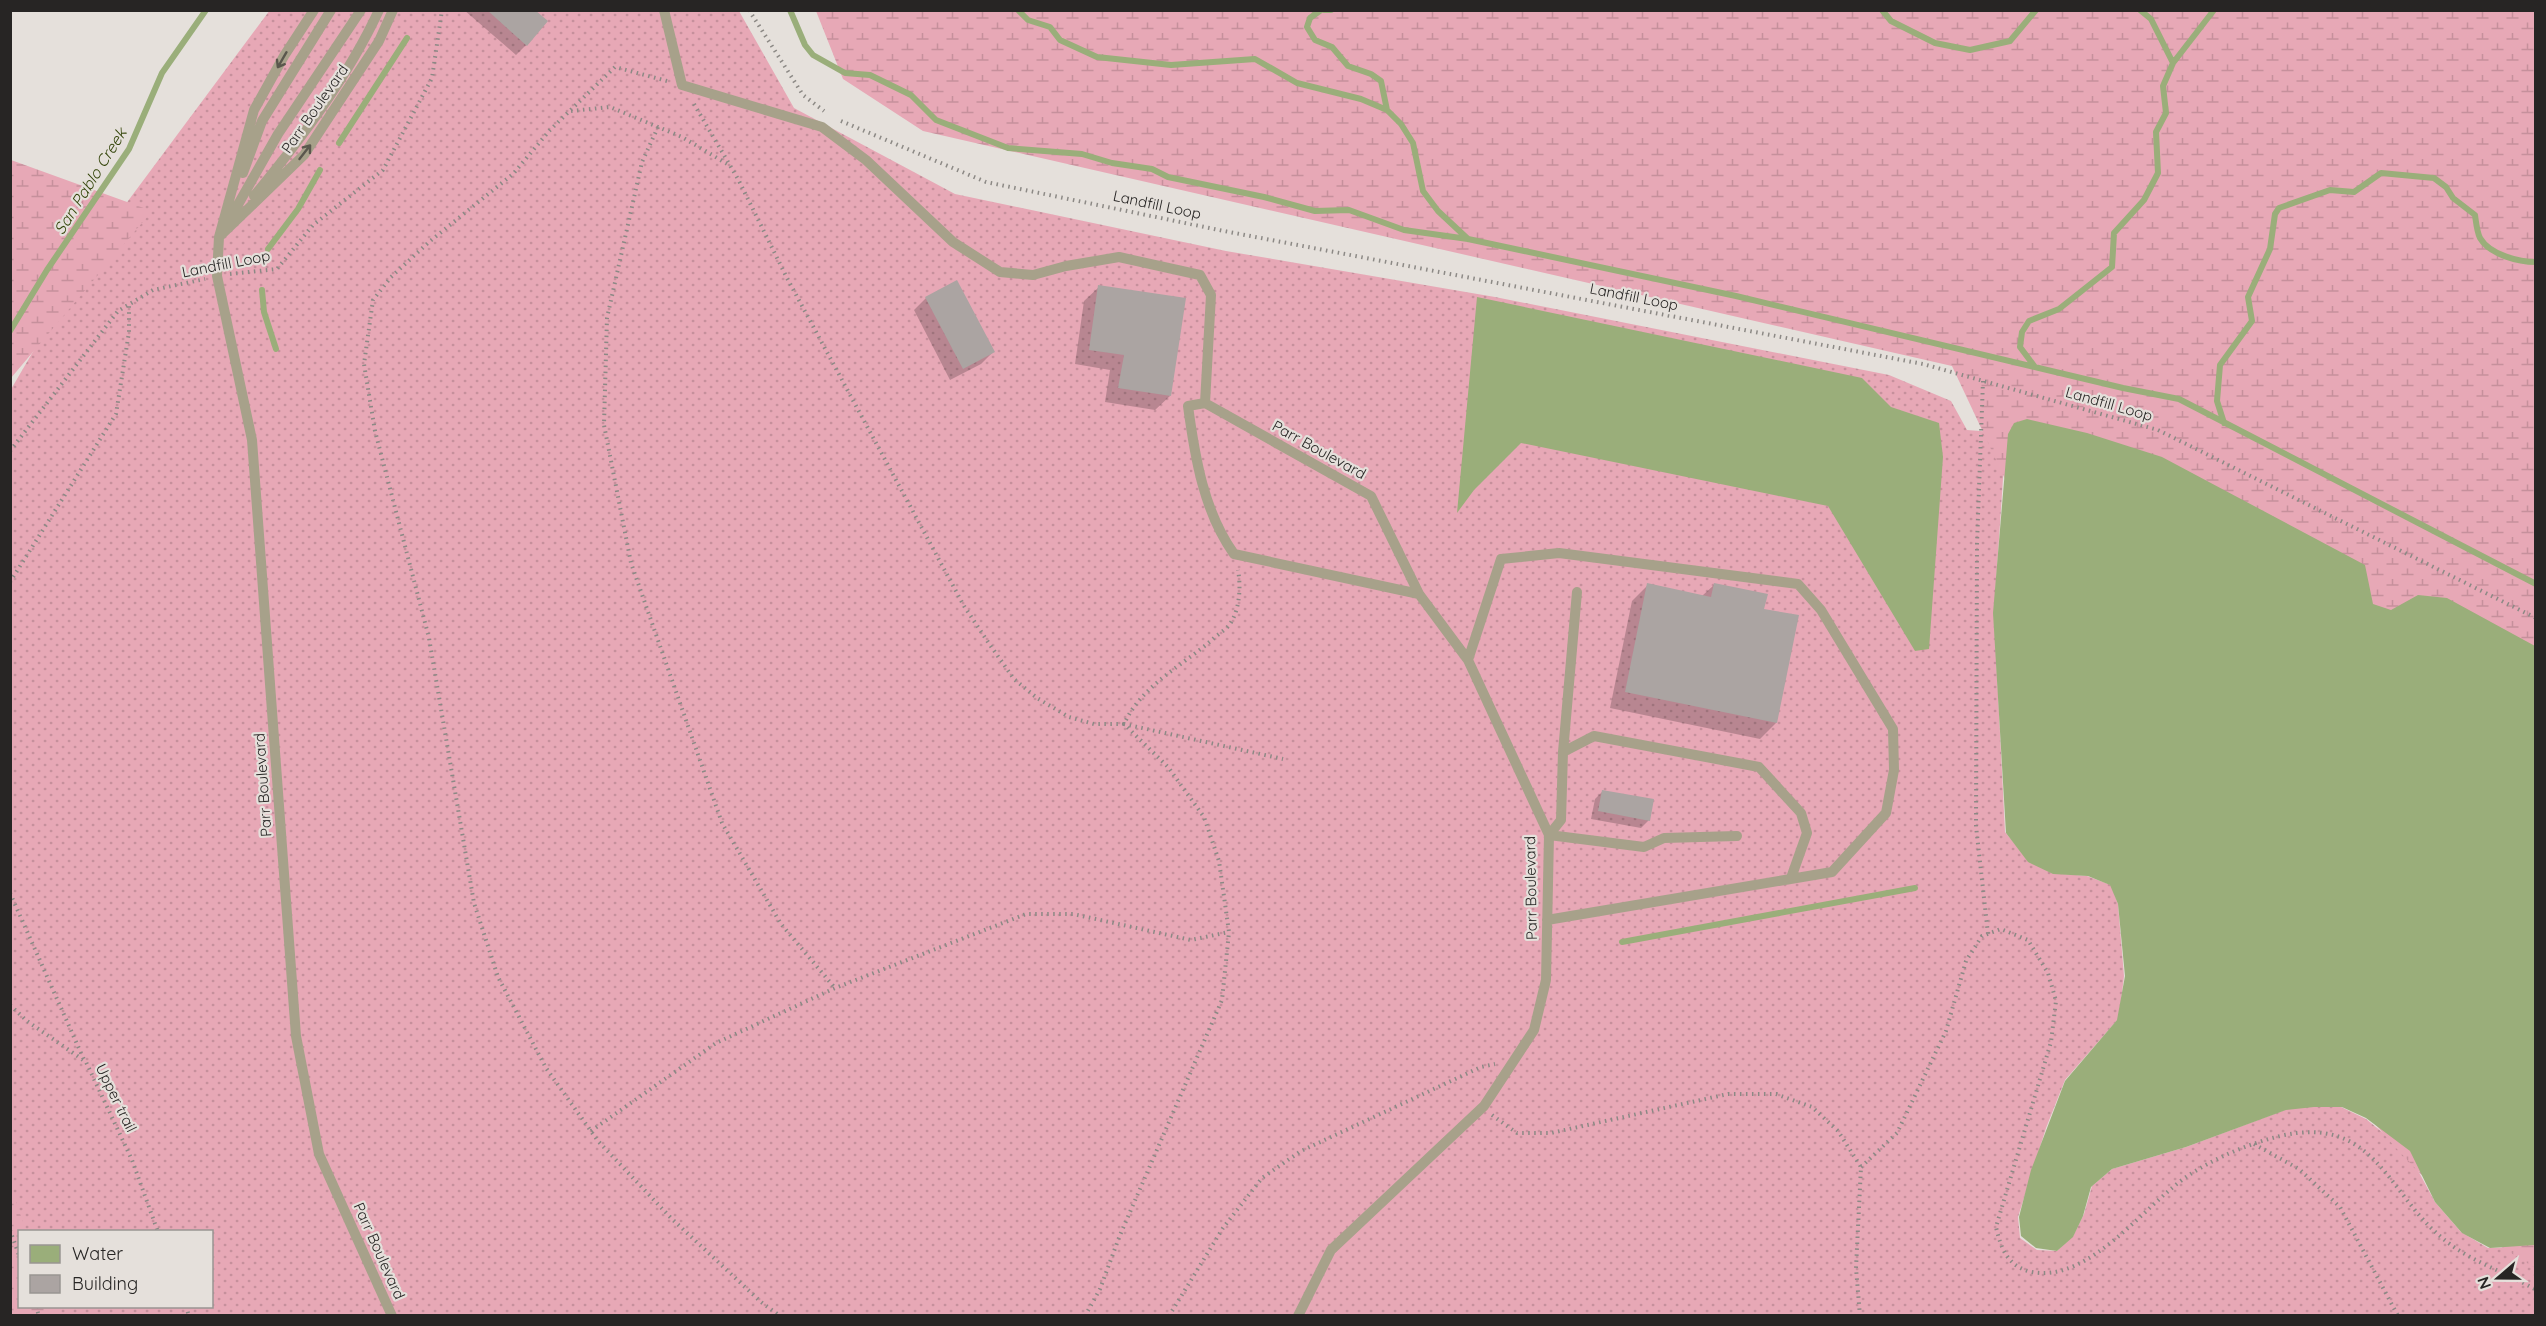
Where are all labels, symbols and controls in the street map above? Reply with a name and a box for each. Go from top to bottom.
one-way arrow [276,51,288,68]
street label: Parr Boulevard [277,61,352,157]
water label: San Pablo Creek [49,123,131,238]
one-way arrow [299,144,312,160]
street label: Landfill Loop [1111,186,1203,223]
street label: Landfill Loop [180,246,272,281]
street label: Landfill Loop [1588,279,1680,314]
street label: Landfill Loop [2063,382,2155,425]
street label: Parr Boulevard [1269,416,1369,483]
street label: Parr Boulevard [249,732,276,838]
street label: Parr Boulevard [1520,836,1541,940]
street label: Upper trail [92,1061,141,1135]
street label: Parr Boulevard [350,1199,409,1302]
legend [18,1230,213,1308]
text: Water [72,1242,123,1265]
north arrow [2468,1248,2528,1308]
text: Building [72,1272,138,1295]
text: N [2472,1274,2495,1292]

